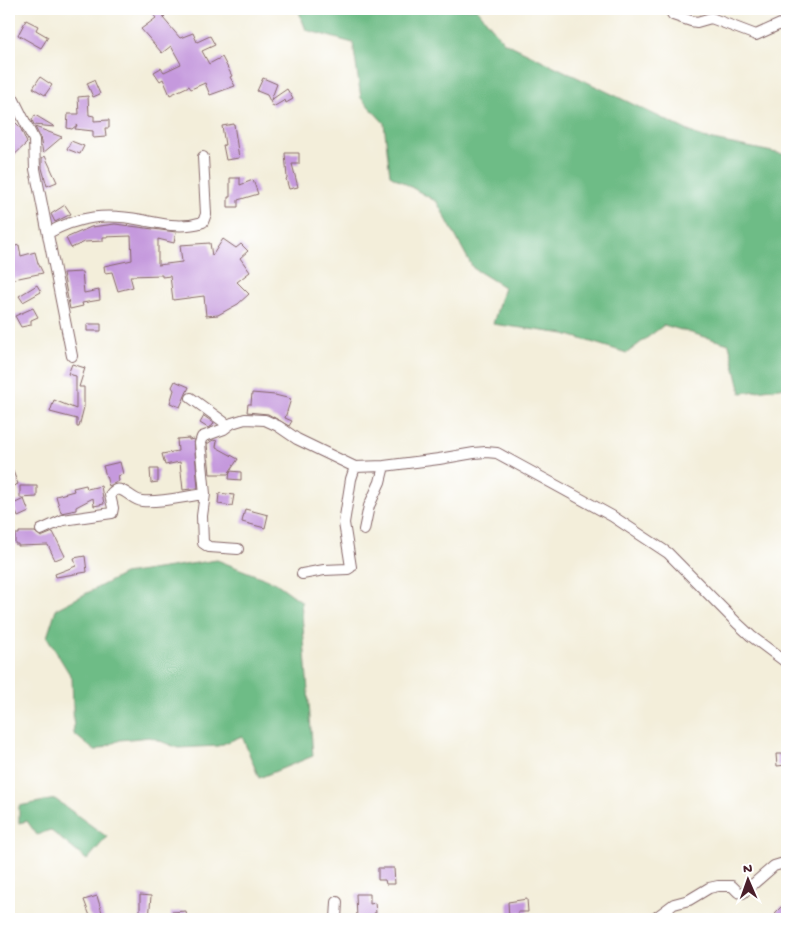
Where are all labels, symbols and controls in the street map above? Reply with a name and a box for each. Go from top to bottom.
north arrow [724,856,774,906]
text: N [743,861,752,878]

